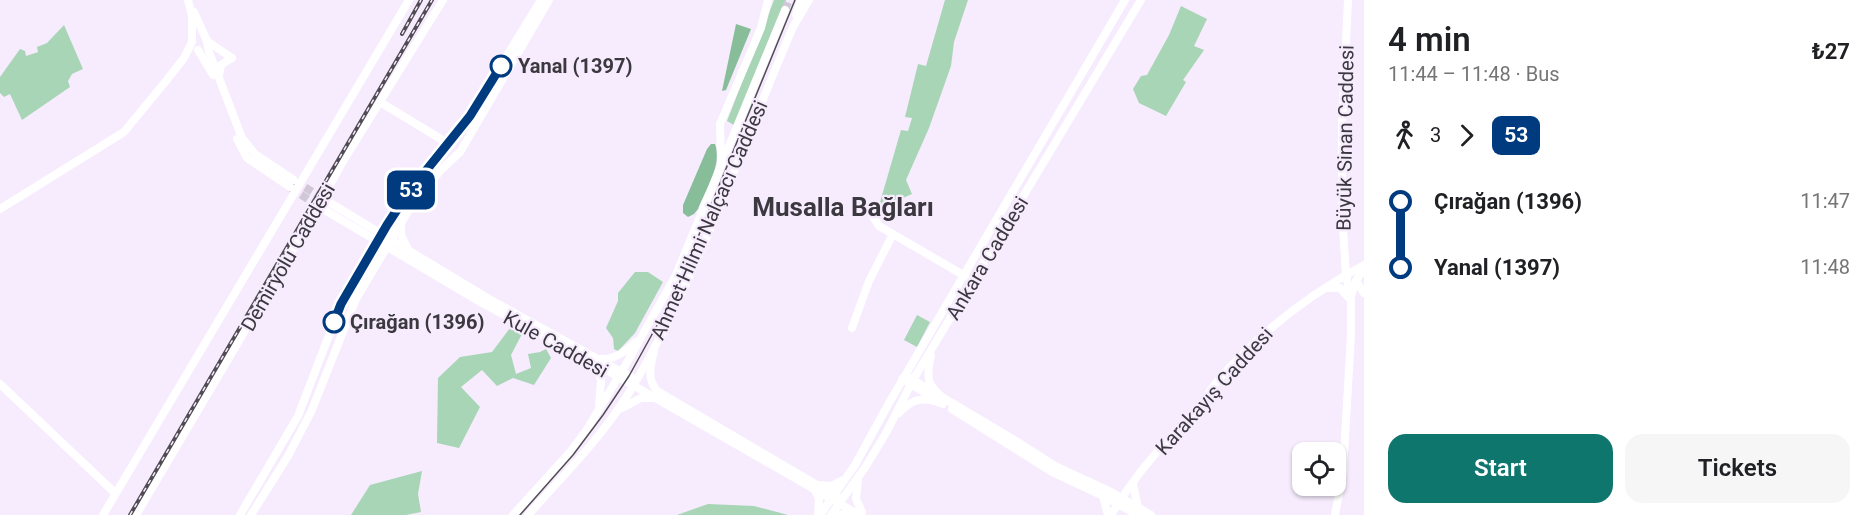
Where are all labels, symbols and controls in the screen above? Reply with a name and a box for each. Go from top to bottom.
text: 4 min [1388,20,1471,59]
text: ₺27 [1812,39,1850,64]
street label: Büyük Sinan Caddesi [1331,45,1359,231]
place label: Yanal (1397) [518,54,633,78]
marker: Yanal (1397) [490,55,512,77]
text: 11:44 – 11:48 · Bus [1388,62,1560,86]
street label: Ahmet Hilmi Nalçacı Caddesi [645,97,773,343]
icon: walk [1388,119,1421,152]
icon: forward [1450,119,1483,152]
text: 3 [1430,123,1441,147]
text: 53 [1504,123,1528,147]
line badge: 53 [384,170,438,210]
text: 53 [399,178,423,202]
street label: Demiryolu Caddesi [236,179,340,335]
text: Çırağan (1396) [1434,189,1582,214]
text: 11:47 [1800,189,1850,213]
district label: Musalla Bağları [752,192,934,222]
street label: Ankara Caddesi [941,192,1033,324]
text: Yanal (1397) [1434,255,1560,280]
text: 11:48 [1800,255,1850,279]
street label: Kule Caddesi [499,305,613,383]
place label: Çırağan (1396) [350,310,484,334]
marker: Çırağan (1396) [323,311,345,333]
street label: Karakayış Caddesi [1150,322,1278,460]
button: Start [1388,434,1613,503]
button: Tickets [1625,434,1850,503]
map controls [1292,442,1346,496]
button: locate [1292,442,1346,496]

